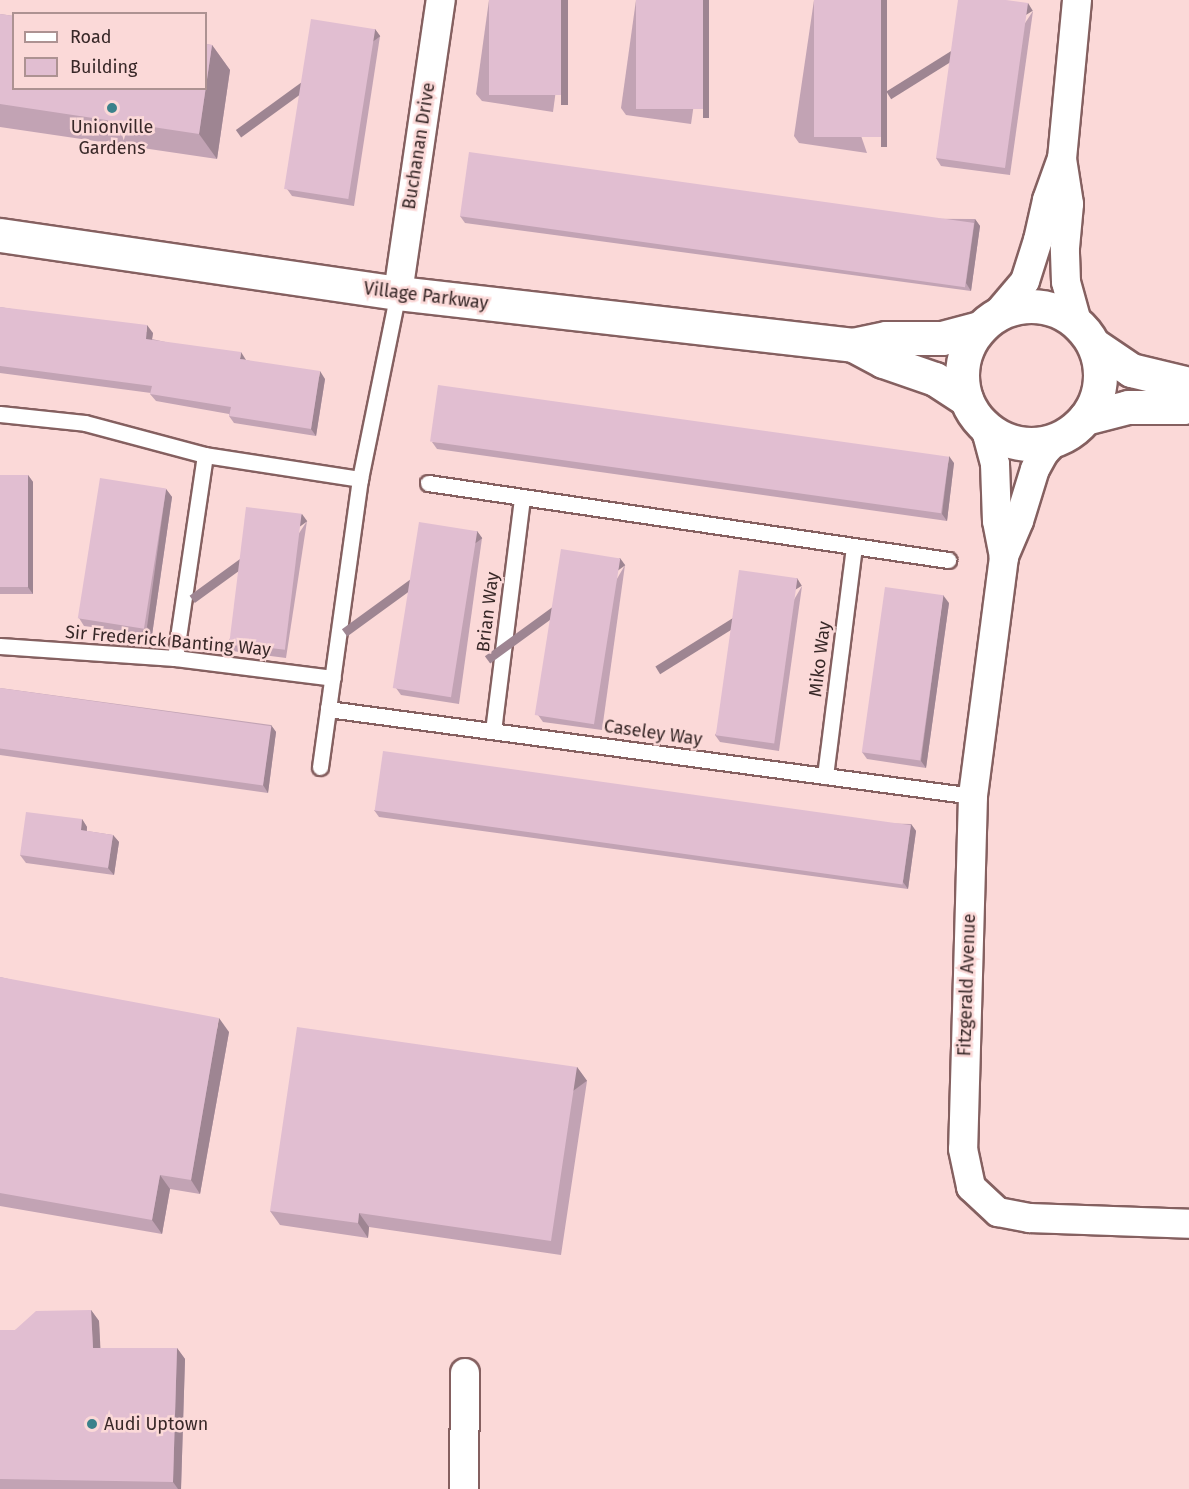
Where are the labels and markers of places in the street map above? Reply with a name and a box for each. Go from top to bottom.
marker: Unionville Gardens [105,101,119,115]
place label: Unionville Gardens [71,117,153,160]
place label: Audi Uptown [104,1413,208,1435]
marker: Audi Uptown [85,1417,99,1431]

